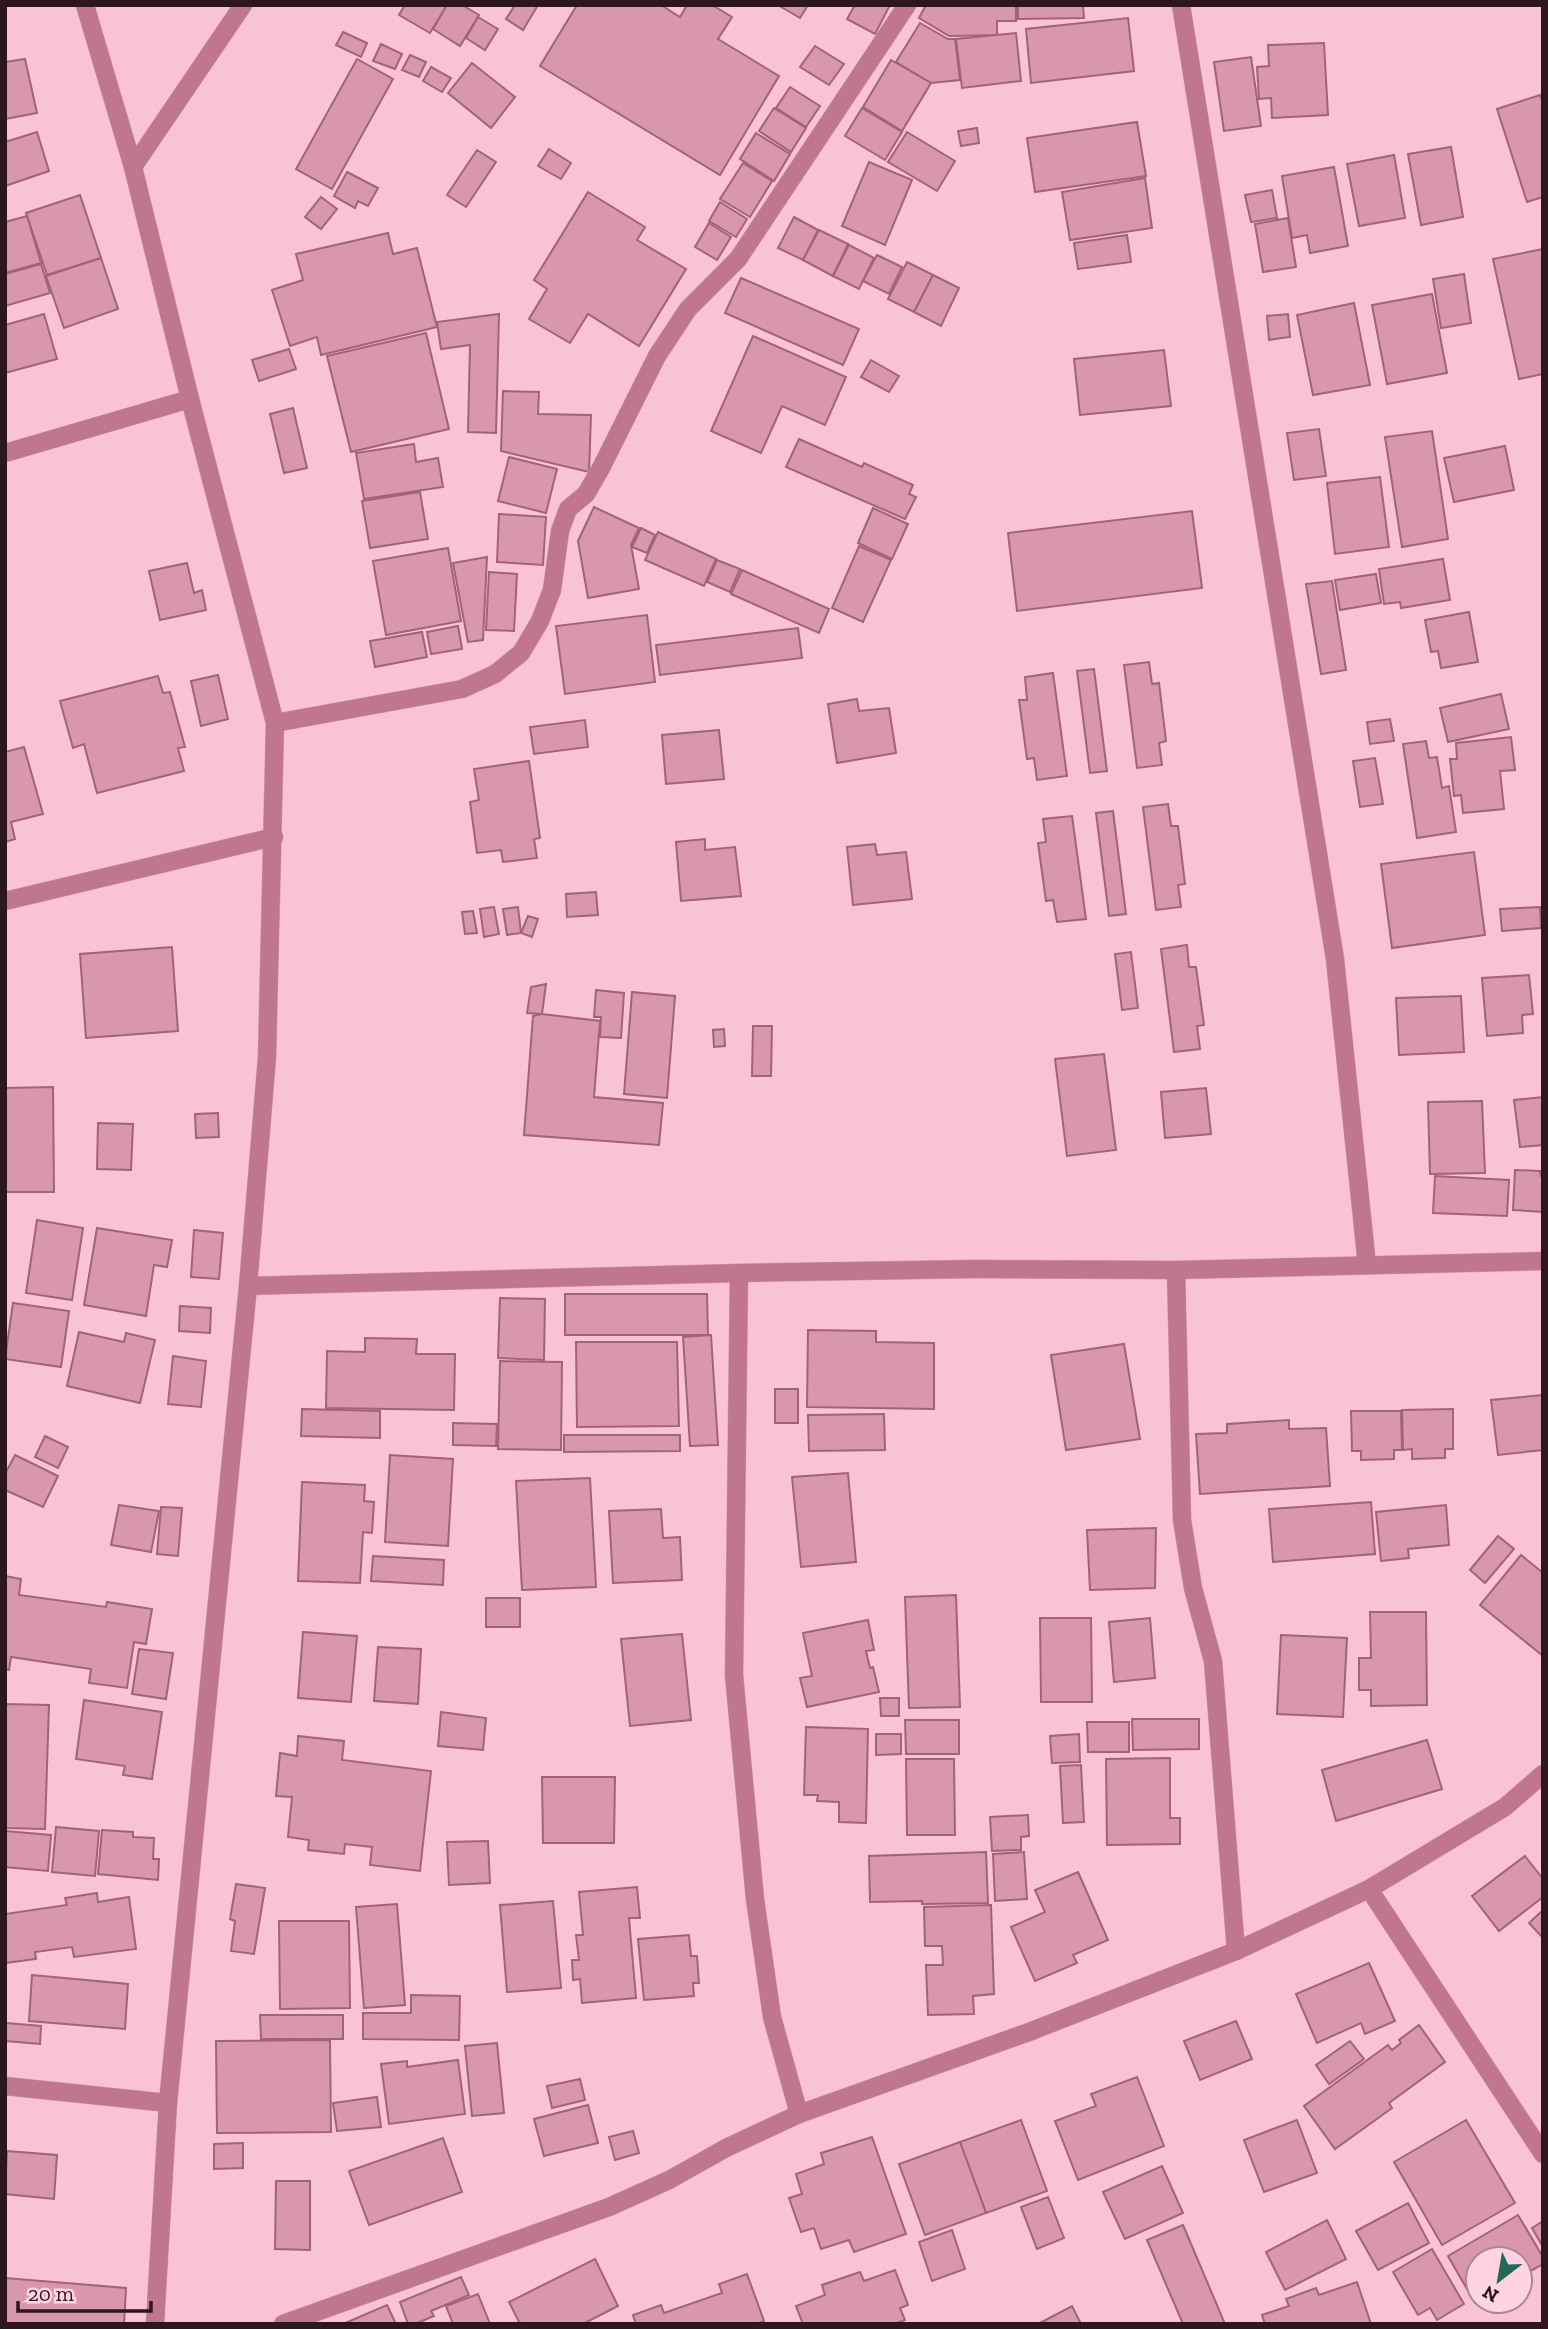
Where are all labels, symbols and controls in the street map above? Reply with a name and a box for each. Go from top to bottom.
north arrow [1464,2245,1534,2315]
scale bar [18,2270,150,2314]
text: 20 m [28,2281,74,2306]
text: N [1478,2281,1503,2308]

